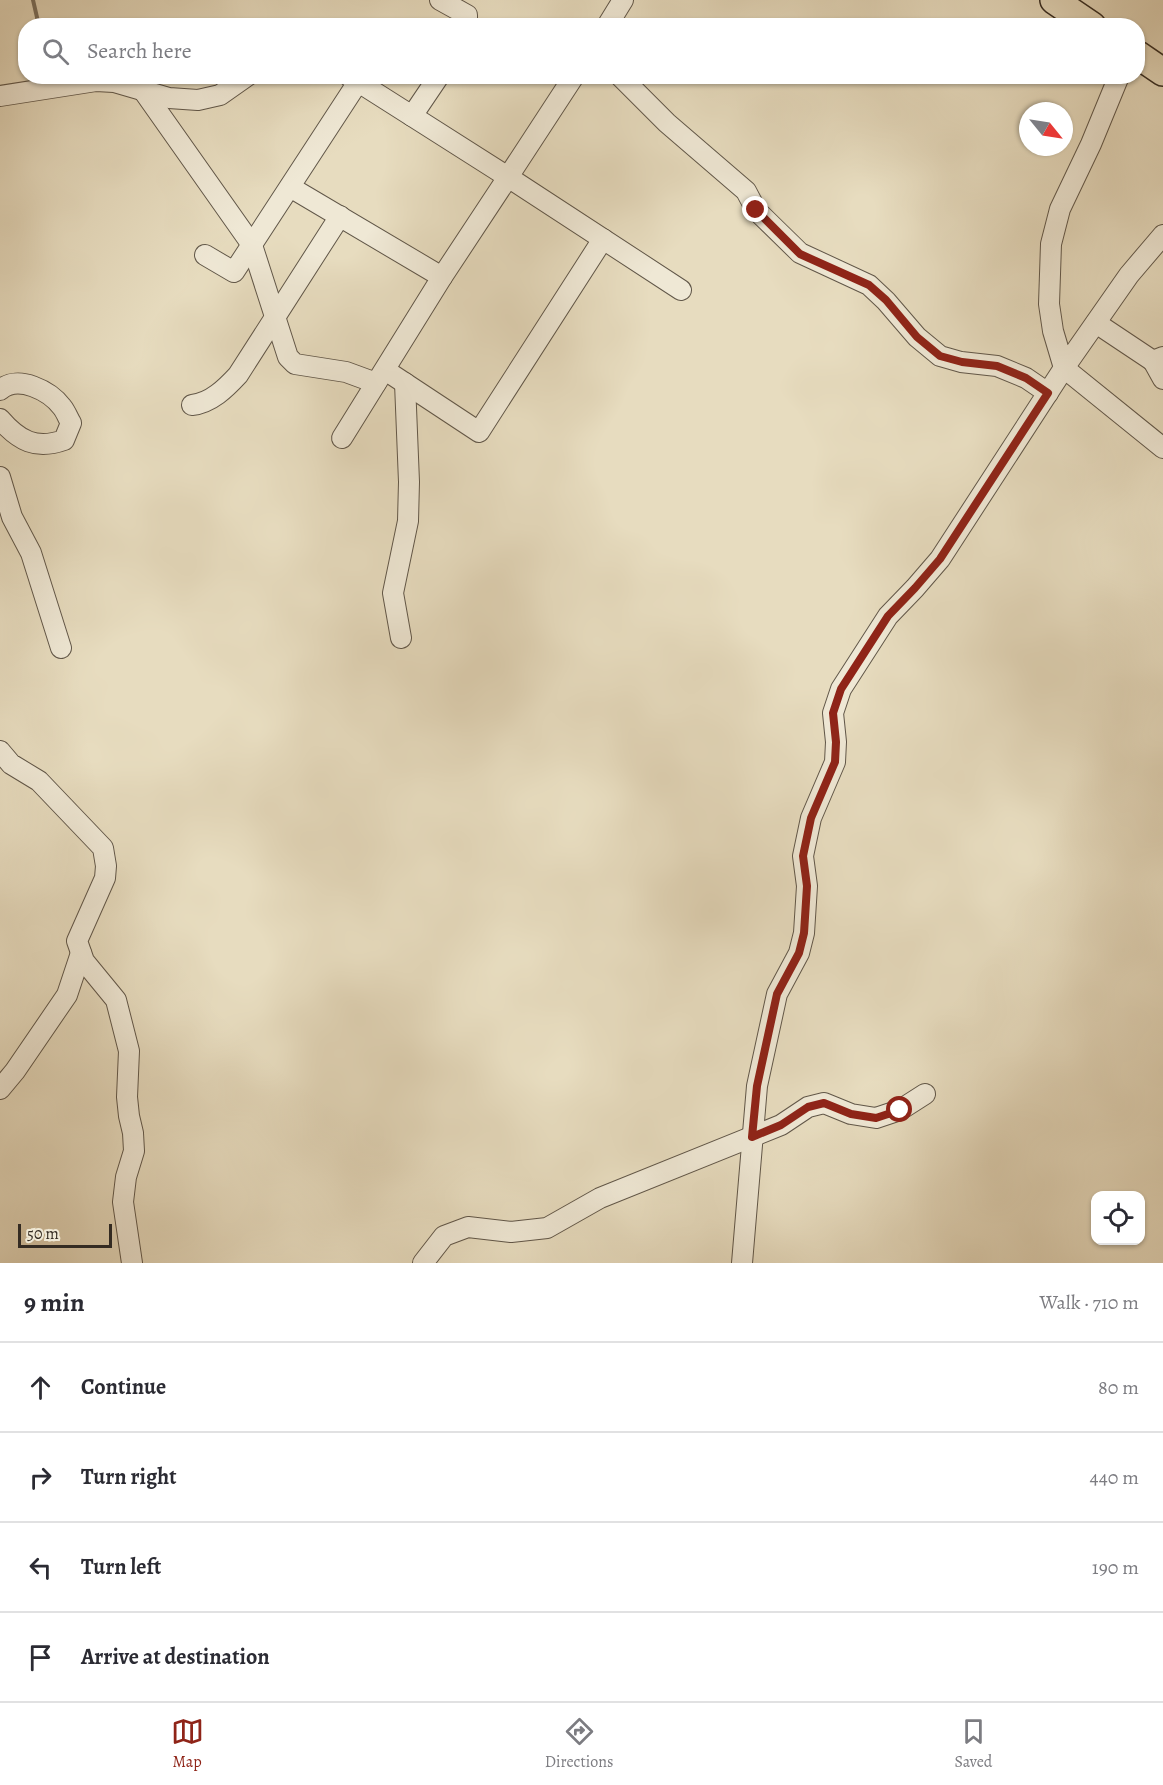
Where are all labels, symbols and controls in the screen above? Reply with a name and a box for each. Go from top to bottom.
search box [18,18,1145,84]
icon: search [39,35,72,68]
text: Search here [87,36,192,66]
north arrow [1019,102,1073,156]
route end [742,196,768,222]
route start [886,1096,912,1122]
map controls [1091,1191,1145,1245]
button: locate [1091,1191,1145,1245]
scale bar [18,1221,112,1248]
text: 50 m [27,1223,59,1245]
text: 9 min [24,1285,85,1320]
text: Walk · 710 m [1039,1289,1139,1316]
icon: ahead [24,1371,57,1404]
text: Continue [81,1372,166,1402]
text: 80 m [1098,1374,1139,1401]
icon: right [24,1461,57,1494]
text: Turn right [81,1462,177,1492]
text: 440 m [1090,1464,1139,1491]
icon: left [24,1551,57,1584]
text: Turn left [81,1552,161,1582]
text: 190 m [1092,1554,1139,1581]
icon: arrive [24,1641,57,1674]
text: Arrive at destination [81,1642,270,1672]
tab: Map [171,1715,204,1773]
tab: Directions [545,1715,613,1773]
tab: Saved [954,1715,992,1773]

